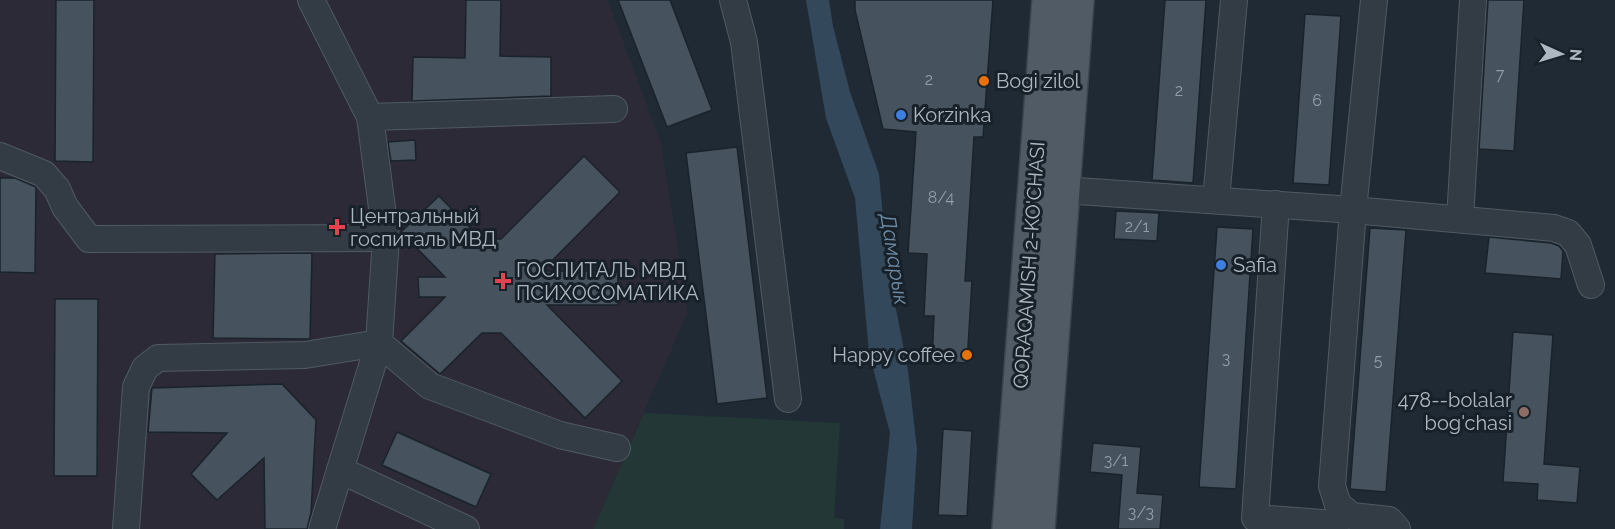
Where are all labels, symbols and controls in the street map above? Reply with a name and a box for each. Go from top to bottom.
north arrow [1531,24,1591,84]
text: N [1566,48,1585,62]
house number: 7 [1496,65,1505,84]
place label: Bogi zilol [996,69,1081,93]
house number: 2 [925,70,933,89]
marker: Bogi zilol [977,74,991,88]
house number: 2 [1175,81,1183,100]
house number: 6 [1312,91,1322,110]
place label: Korzinka [913,103,991,127]
marker: Korzinka [894,108,908,122]
street label: QORAQAMISH 2-KO'CHASI [1008,141,1050,389]
house number: 8/4 [928,188,954,207]
place label: Центральный госпиталь МВД [350,204,496,251]
water label: Дамарык [875,210,915,307]
house number: 2/1 [1125,217,1149,236]
marker: Центральный госпиталь МВД [328,218,346,236]
place label: Safia [1233,253,1277,277]
place label: ГОСПИТАЛЬ МВД ПСИХОСОМАТИКА [516,258,699,305]
marker: Safia [1214,258,1228,272]
marker: ГОСПИТАЛЬ МВД ПСИХОСОМАТИКА [494,272,512,290]
place label: Happy coffee [832,343,955,367]
marker: Happy coffee [960,348,974,362]
house number: 3 [1222,349,1230,368]
house number: 5 [1374,351,1383,370]
place label: 478--bolalar bog'chasi [1398,388,1512,435]
marker: 478--bolalar bog'chasi [1517,405,1531,419]
house number: 3/1 [1104,451,1129,470]
house number: 3/3 [1128,503,1154,522]

